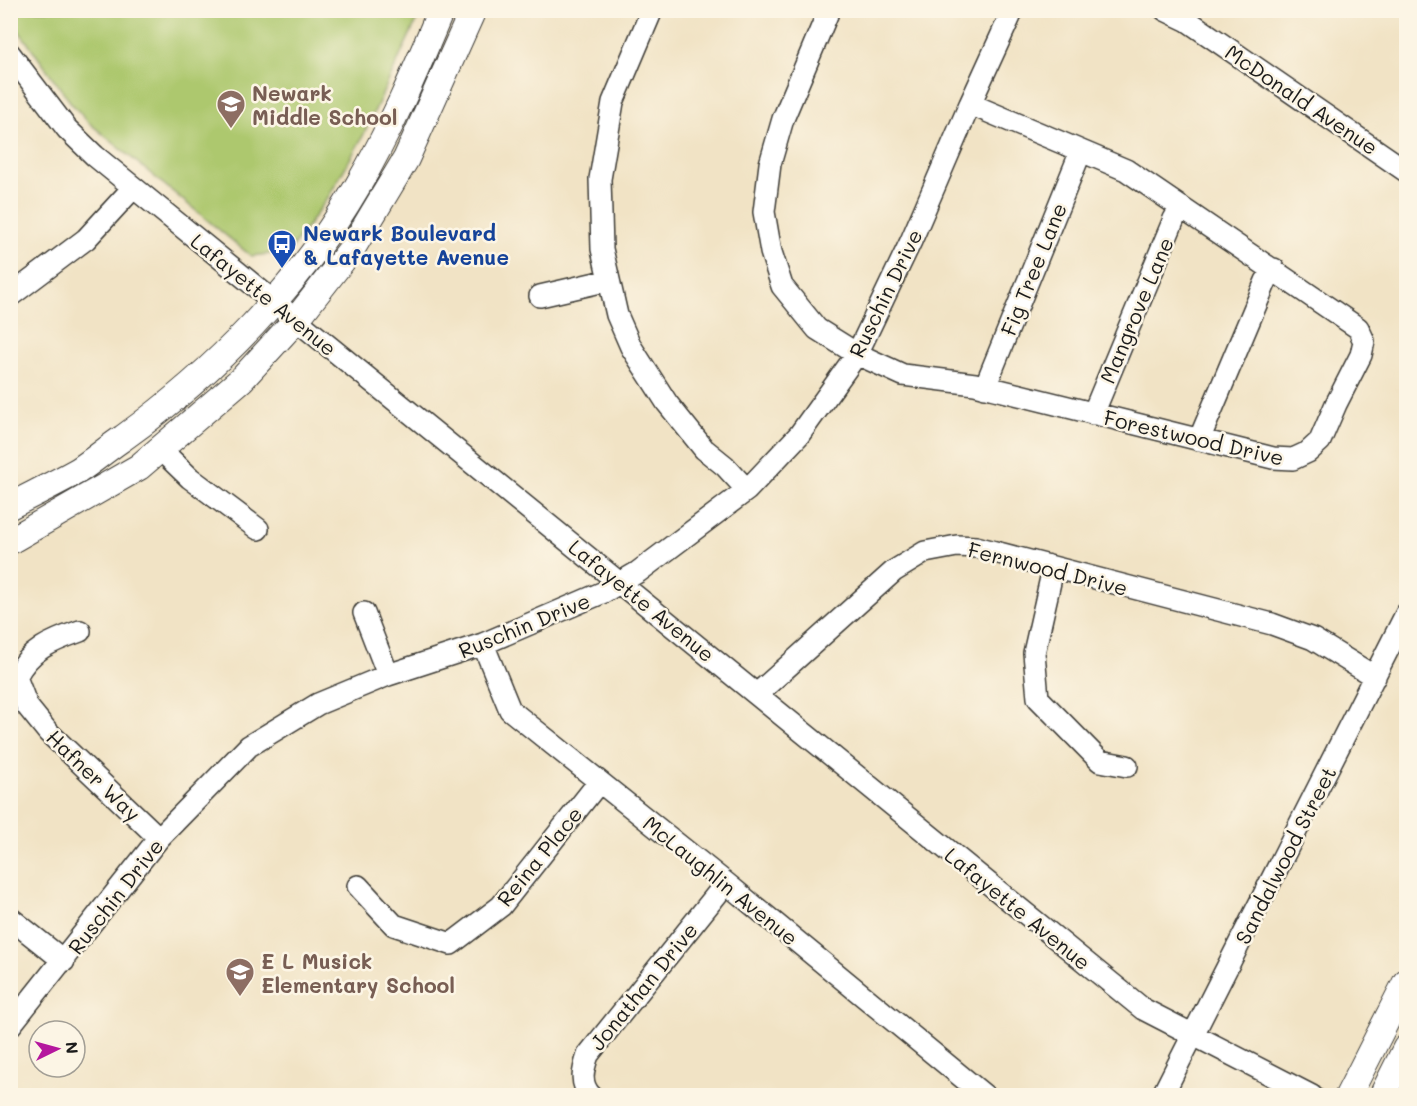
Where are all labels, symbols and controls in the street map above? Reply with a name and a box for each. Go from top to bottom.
street label: McDonald Avenue [1220,38,1384,160]
place label: Newark Middle School [252,79,398,130]
school or university icon: Newark Middle School [215,88,247,130]
street label: Fig Tree Lane [994,199,1072,339]
place label: Newark Boulevard & Lafayette Avenue [303,219,509,271]
street label: Ruschin Drive [842,224,928,362]
street label: Lafayette Avenue [185,227,343,361]
bus stop icon: Newark Boulevard & Lafayette Avenue [266,228,298,270]
street label: Mangrove Lane [1093,233,1179,387]
street label: Forestwood Drive [1101,403,1287,471]
street label: Lafayette Avenue [563,533,721,667]
street label: Fernwood Drive [965,535,1131,601]
street label: Ruschin Drive [454,586,594,664]
street label: Hafner Way [41,723,147,827]
street label: Sandalwood Street [1228,761,1342,949]
street label: Reina Place [490,801,588,911]
street label: McLaughlin Avenue [638,809,804,951]
street label: Ruschin Drive [61,833,169,959]
street label: Lafayette Avenue [939,841,1097,975]
street label: Jonathan Drive [583,917,703,1055]
place label: E L Musick Elementary School [261,947,455,999]
school or university icon: E L Musick Elementary School [224,956,256,998]
north arrow [27,1019,87,1079]
text: N [61,1041,83,1055]

